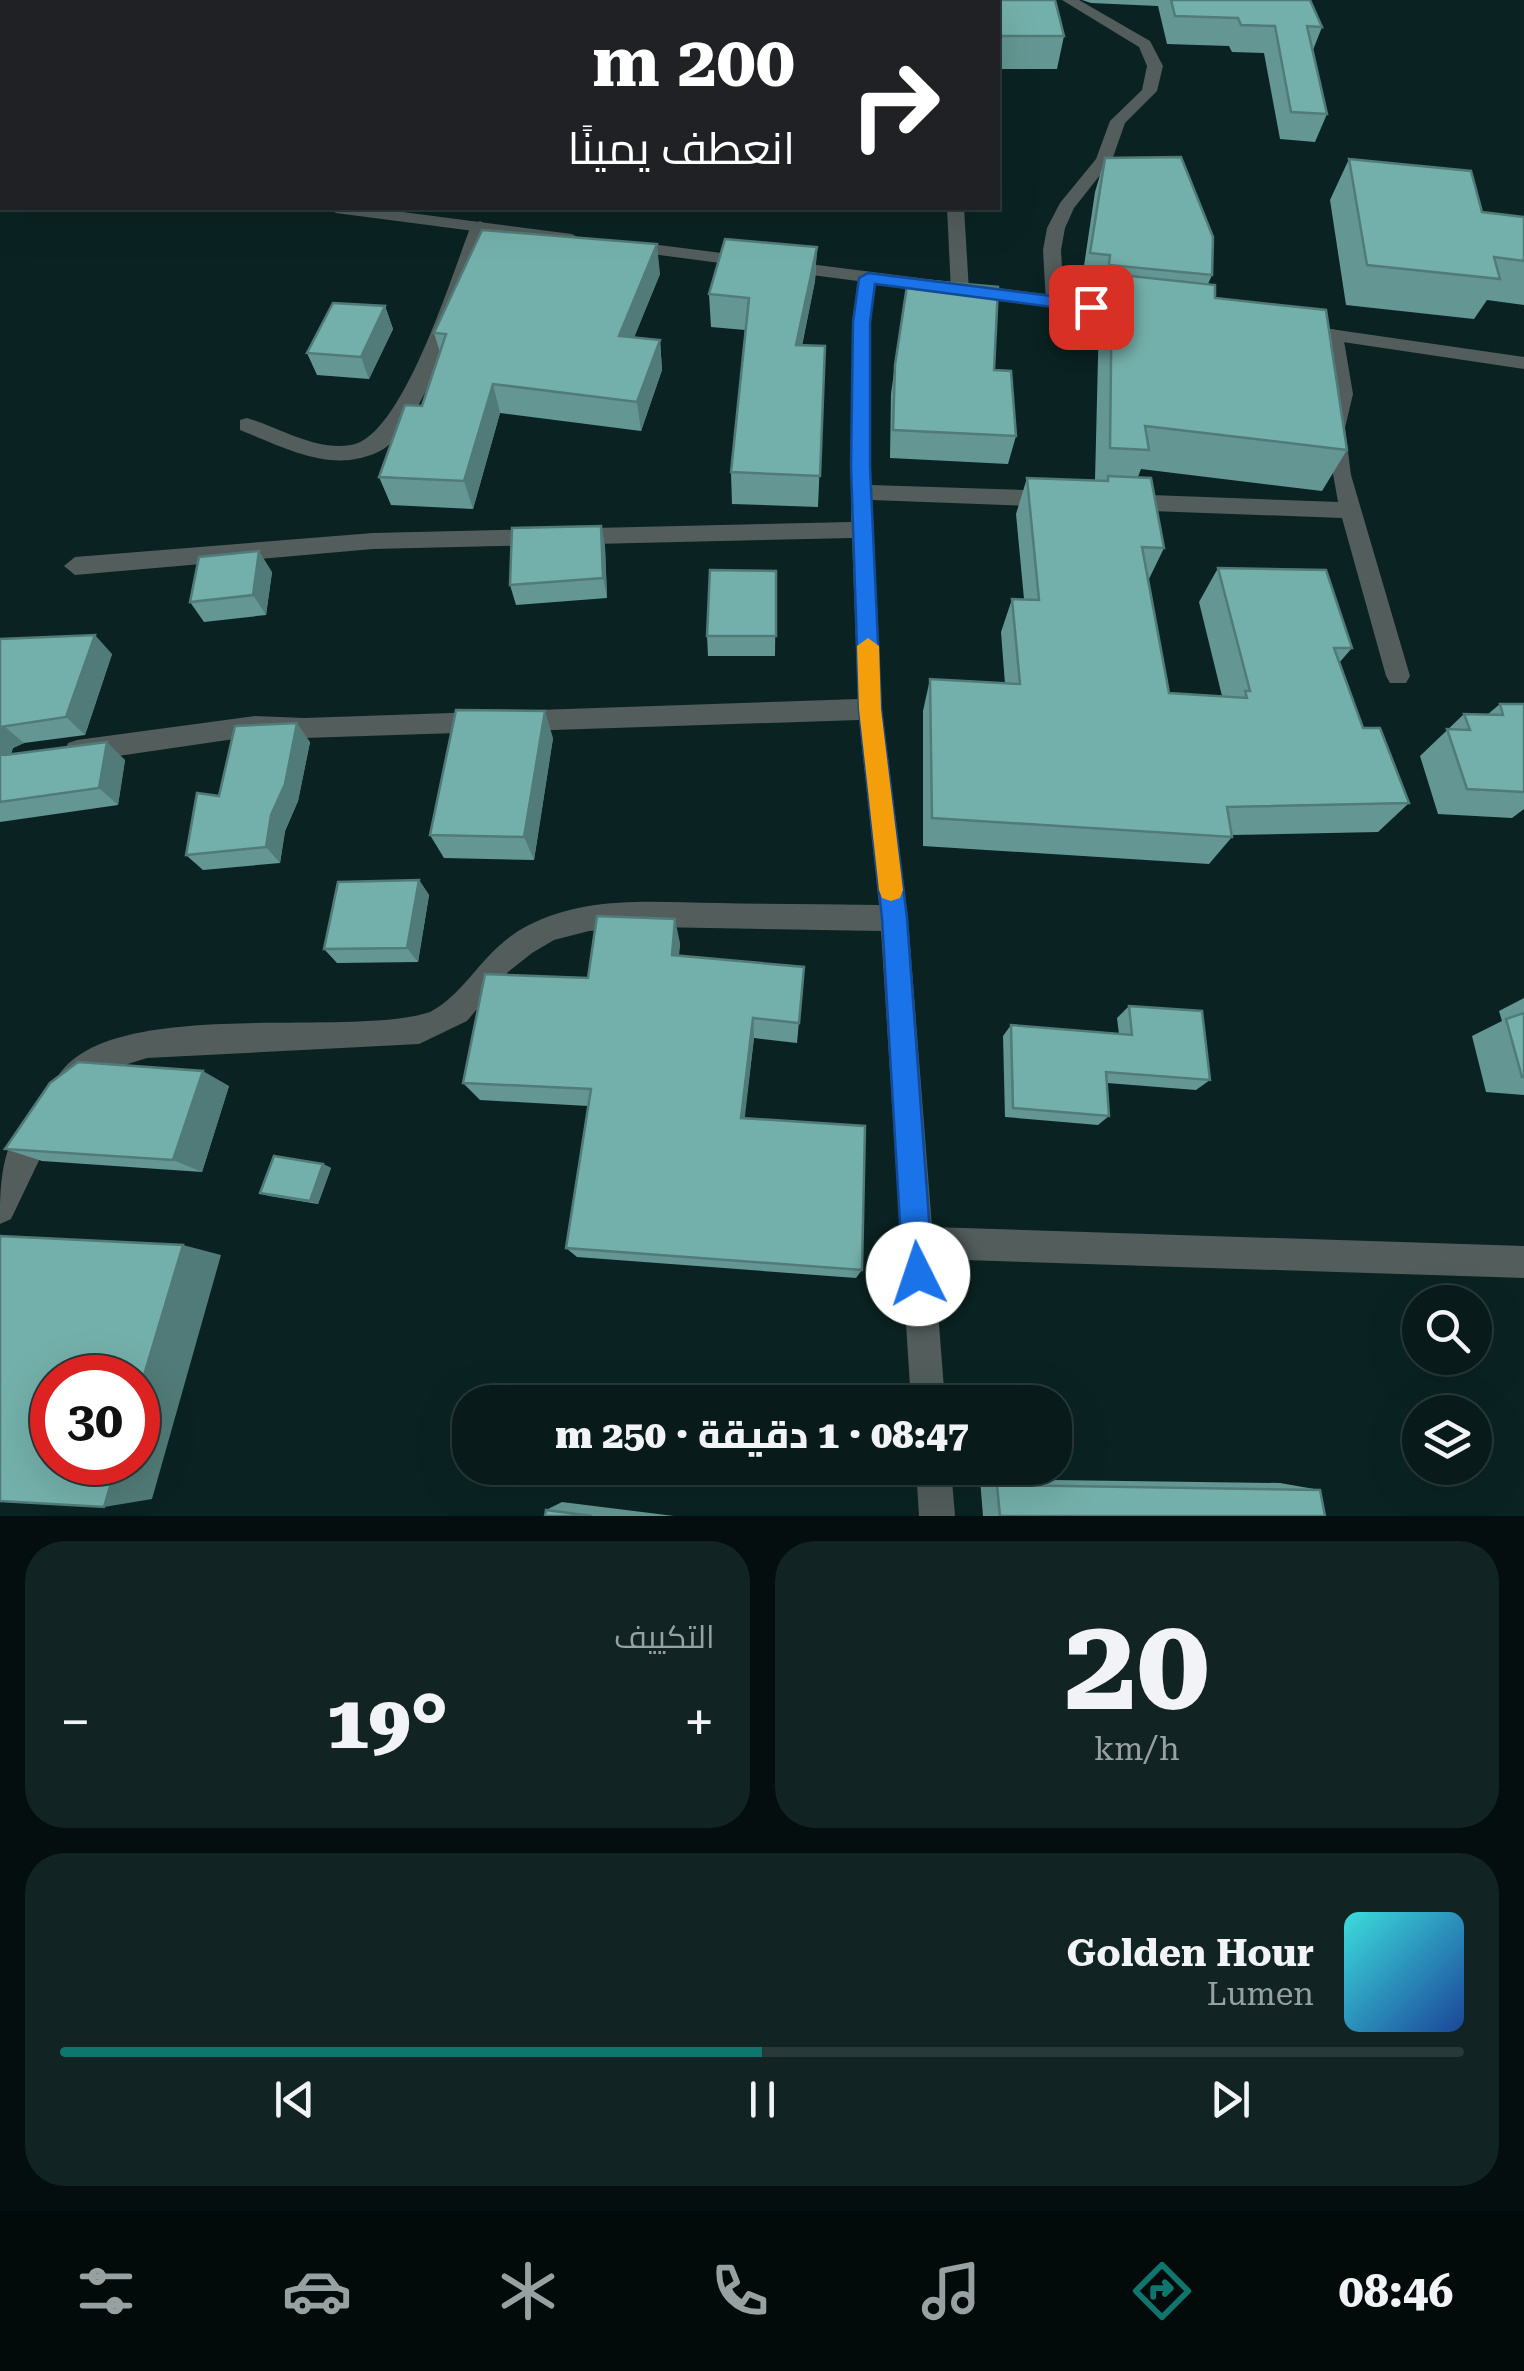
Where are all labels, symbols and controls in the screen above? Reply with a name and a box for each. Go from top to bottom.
text: 200 m [592,21,795,103]
icon: right [830,40,960,170]
text: انعطف يمينًا [568,122,795,175]
pin [1049,265,1134,350]
icon: arrive [1064,280,1119,335]
position arrow [866,1222,970,1326]
map controls [1402,1285,1492,1485]
button: search [1402,1285,1492,1375]
speed limit sign: 30 [30,1355,160,1485]
button: layers [1402,1395,1492,1485]
text: 08:47 · 1 دقيقة · 250 m [555,1413,969,1457]
text: 20 [1064,1588,1210,1741]
text: التكييف [614,1618,715,1656]
text: 19° [326,1678,448,1766]
text: − [60,1690,91,1754]
text: + [684,1690,715,1754]
text: km/h [1094,1730,1180,1768]
text: Golden Hour [1066,1931,1314,1975]
text: Lumen [1207,1975,1314,2013]
icon: previous [267,2072,322,2127]
icon: pause [735,2072,790,2127]
icon: next [1203,2072,1258,2127]
icon: filters [71,2256,141,2326]
icon: car [282,2256,352,2326]
icon: climate [493,2256,563,2326]
icon: phone [705,2256,775,2326]
icon: music [916,2256,986,2326]
icon: directions [1127,2256,1197,2326]
text: 08:46 [1338,2265,1453,2318]

